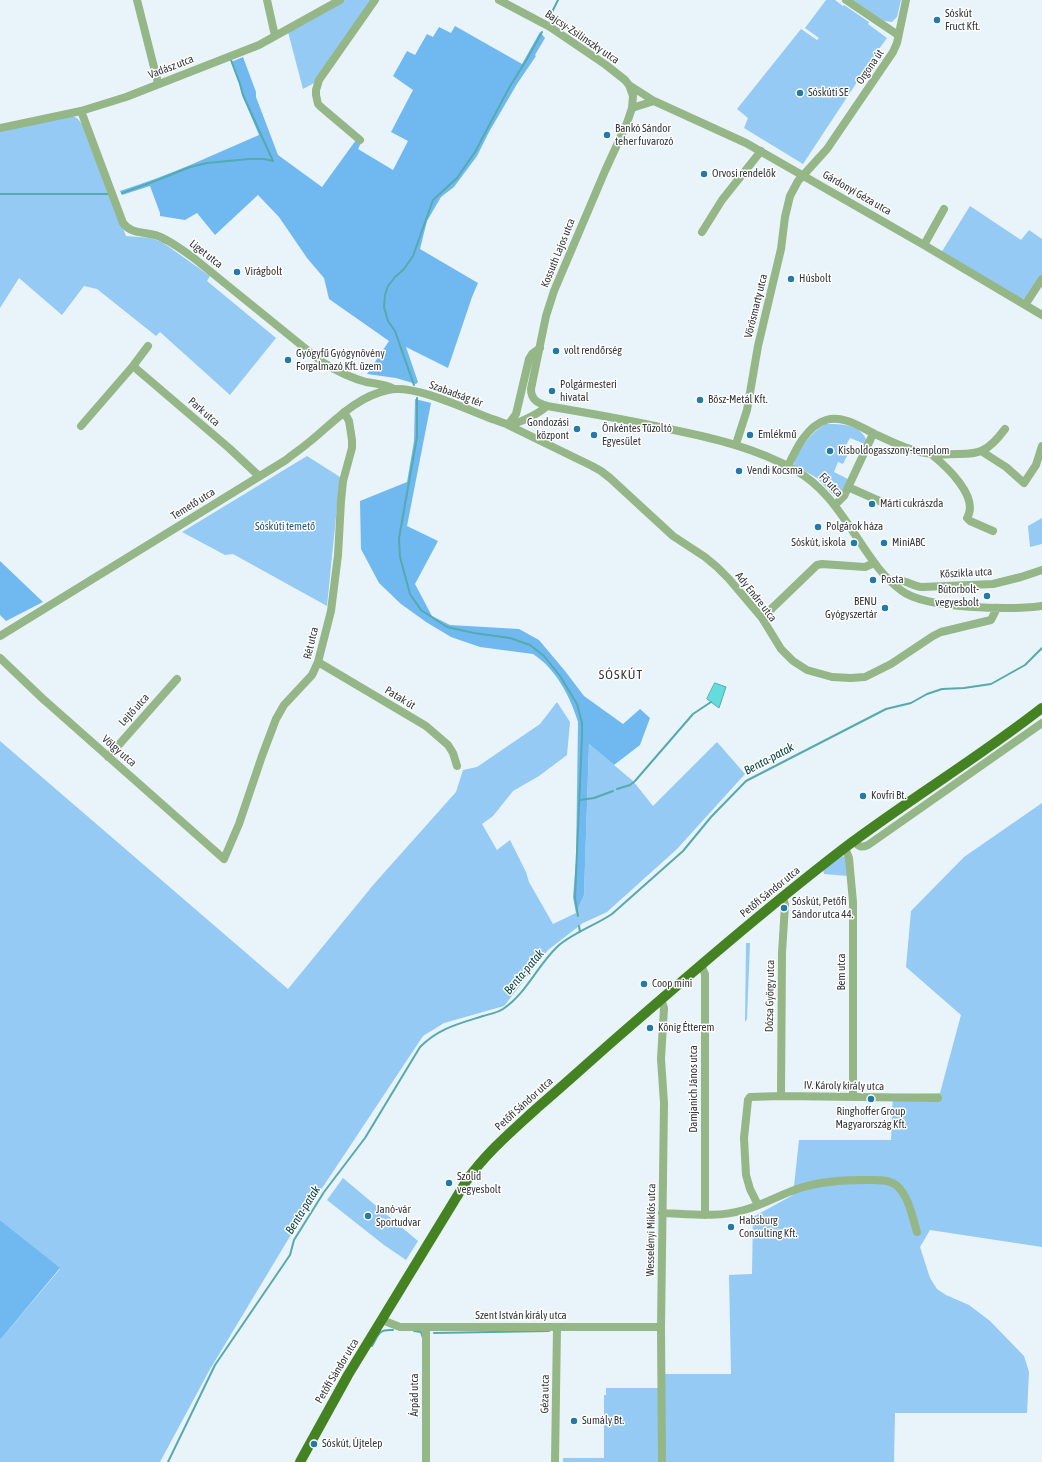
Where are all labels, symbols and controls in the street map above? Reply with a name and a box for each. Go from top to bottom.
street label: Bajcsy-Zsilinszky utca [542,7,622,67]
place label: Sóskút Fruct Kft. [945,7,980,33]
marker: Sóskút Fruct Kft. [932,15,942,25]
street label: Orgona út [853,47,887,87]
street label: Vadász utca [147,52,195,82]
place label: Sóskúti SE [808,86,848,100]
marker: Sóskúti SE [795,88,805,98]
place label: Bankó Sándor teher fuvarozó [615,122,673,148]
marker: Bankó Sándor teher fuvarozó [602,130,612,140]
place label: Orvosi rendelők [712,167,776,181]
street label: Gárdonyi Géza utca [820,168,894,218]
marker: Orvosi rendelők [699,169,709,179]
street label: Kossuth Lajos utca [538,216,578,290]
street label: Liget utca [187,237,225,271]
place label: Virágbolt [245,265,282,279]
marker: Virágbolt [232,267,242,277]
place label: Húsbolt [799,272,831,286]
street label: Vörösmarty utca [742,273,770,339]
marker: Húsbolt [786,274,796,284]
place label: volt rendőrség [564,344,622,358]
marker: volt rendőrség [551,346,561,356]
place label: Gyógyfű Gyógynövény Forgalmazó Kft. üzem [296,347,385,373]
marker: Gyógyfű Gyógynövény Forgalmazó Kft. üzem [283,355,293,365]
street label: Szabadság tér [428,378,484,410]
place label: Polgármesteri hivatal [560,378,617,404]
marker: Polgármesteri hivatal [547,386,557,396]
place label: Bösz-Metál Kft. [708,393,768,407]
street label: Park utca [186,395,222,429]
marker: Bösz-Metál Kft. [695,395,705,405]
place label: Gondozási központ [527,416,569,442]
place label: Önkéntes Tűzoltó Egyesület [602,422,672,448]
marker: Gondozási központ [572,424,582,434]
place label: Emlékmű [758,428,796,442]
marker: Önkéntes Tűzoltó Egyesület [589,430,599,440]
marker: Emlékmű [745,430,755,440]
place label: Kisboldogasszony-templom [838,444,949,458]
marker: Kisboldogasszony-templom [825,446,835,456]
place label: Vendi Kocsma [747,464,803,478]
marker: Vendi Kocsma [734,466,744,476]
street label: Fő utca [816,470,846,500]
street label: Temető utca [169,485,217,523]
place label: Márti cukrászda [880,497,943,511]
marker: Márti cukrászda [867,499,877,509]
park label: Sóskúti temető [255,520,315,534]
place label: Polgárok háza [826,520,883,534]
marker: Polgárok háza [813,522,823,532]
place label: Sóskút, iskola [791,536,846,550]
place label: MiniABC [892,536,925,550]
marker: Sóskút, iskola [849,538,859,548]
marker: MiniABC [879,538,889,548]
street label: Kőszikla utca [939,565,993,581]
street label: Ady Endre utca [733,570,779,624]
place label: Posta [881,573,904,587]
marker: Posta [868,575,878,585]
place label: Bútorbolt- vegyesbolt [935,583,979,609]
marker: Bútorbolt- vegyesbolt [982,591,992,601]
place label: BENU Gyógyszertár [825,595,877,621]
marker: BENU Gyógyszertár [880,603,890,613]
street label: Rét utca [301,626,321,660]
district label: SÓSKÚT [599,667,643,683]
street label: Patak út [382,684,418,712]
street label: Lejtő utca [116,691,152,729]
street label: Völgy utca [99,732,139,770]
water label: Benta-patak [742,740,796,778]
place label: Kovfri Bt. [871,789,906,803]
marker: Kovfri Bt. [858,791,868,801]
street label: Petőfi Sándor utca [737,864,803,920]
place label: Sóskút, Petőfi Sándor utca 44. [792,895,854,921]
marker: Sóskút, Petőfi Sándor utca 44. [779,903,789,913]
water label: Benta-patak [501,947,547,997]
street label: Bem utca [835,953,849,991]
street label: Dózsa György utca [763,960,777,1032]
place label: Coop mini [652,977,692,991]
marker: Coop mini [639,979,649,989]
place label: König Étterem [658,1021,715,1035]
marker: König Étterem [645,1023,655,1033]
street label: Damjanich János utca [687,1045,701,1133]
street label: Petőfi Sándor utca [492,1075,556,1133]
street label: IV. Károly király utca [804,1079,884,1093]
marker: Ringhoffer Group Magyarország Kft. [866,1094,876,1104]
place label: Ringhoffer Group Magyarország Kft. [835,1105,907,1131]
place label: Szolid vegyesbolt [457,1170,501,1196]
marker: Szolid vegyesbolt [444,1178,454,1188]
water label: Benta-patak [282,1183,324,1237]
street label: Wesselényi Miklós utca [644,1184,658,1276]
place label: Janó-vár Sportudvar [376,1203,421,1229]
marker: Janó-vár Sportudvar [363,1211,373,1221]
place label: Habsburg Consulting Kft. [739,1214,797,1240]
marker: Habsburg Consulting Kft. [726,1222,736,1232]
street label: Szent István király utca [475,1309,567,1323]
street label: Petőfi Sándor utca [312,1336,362,1406]
street label: Árpád utca [408,1373,422,1417]
street label: Géza utca [538,1374,552,1414]
place label: Sumály Bt. [582,1414,624,1428]
marker: Sumály Bt. [569,1416,579,1426]
place label: Sóskút, Újtelep [322,1437,383,1451]
marker: Sóskút, Újtelep [309,1439,319,1449]

